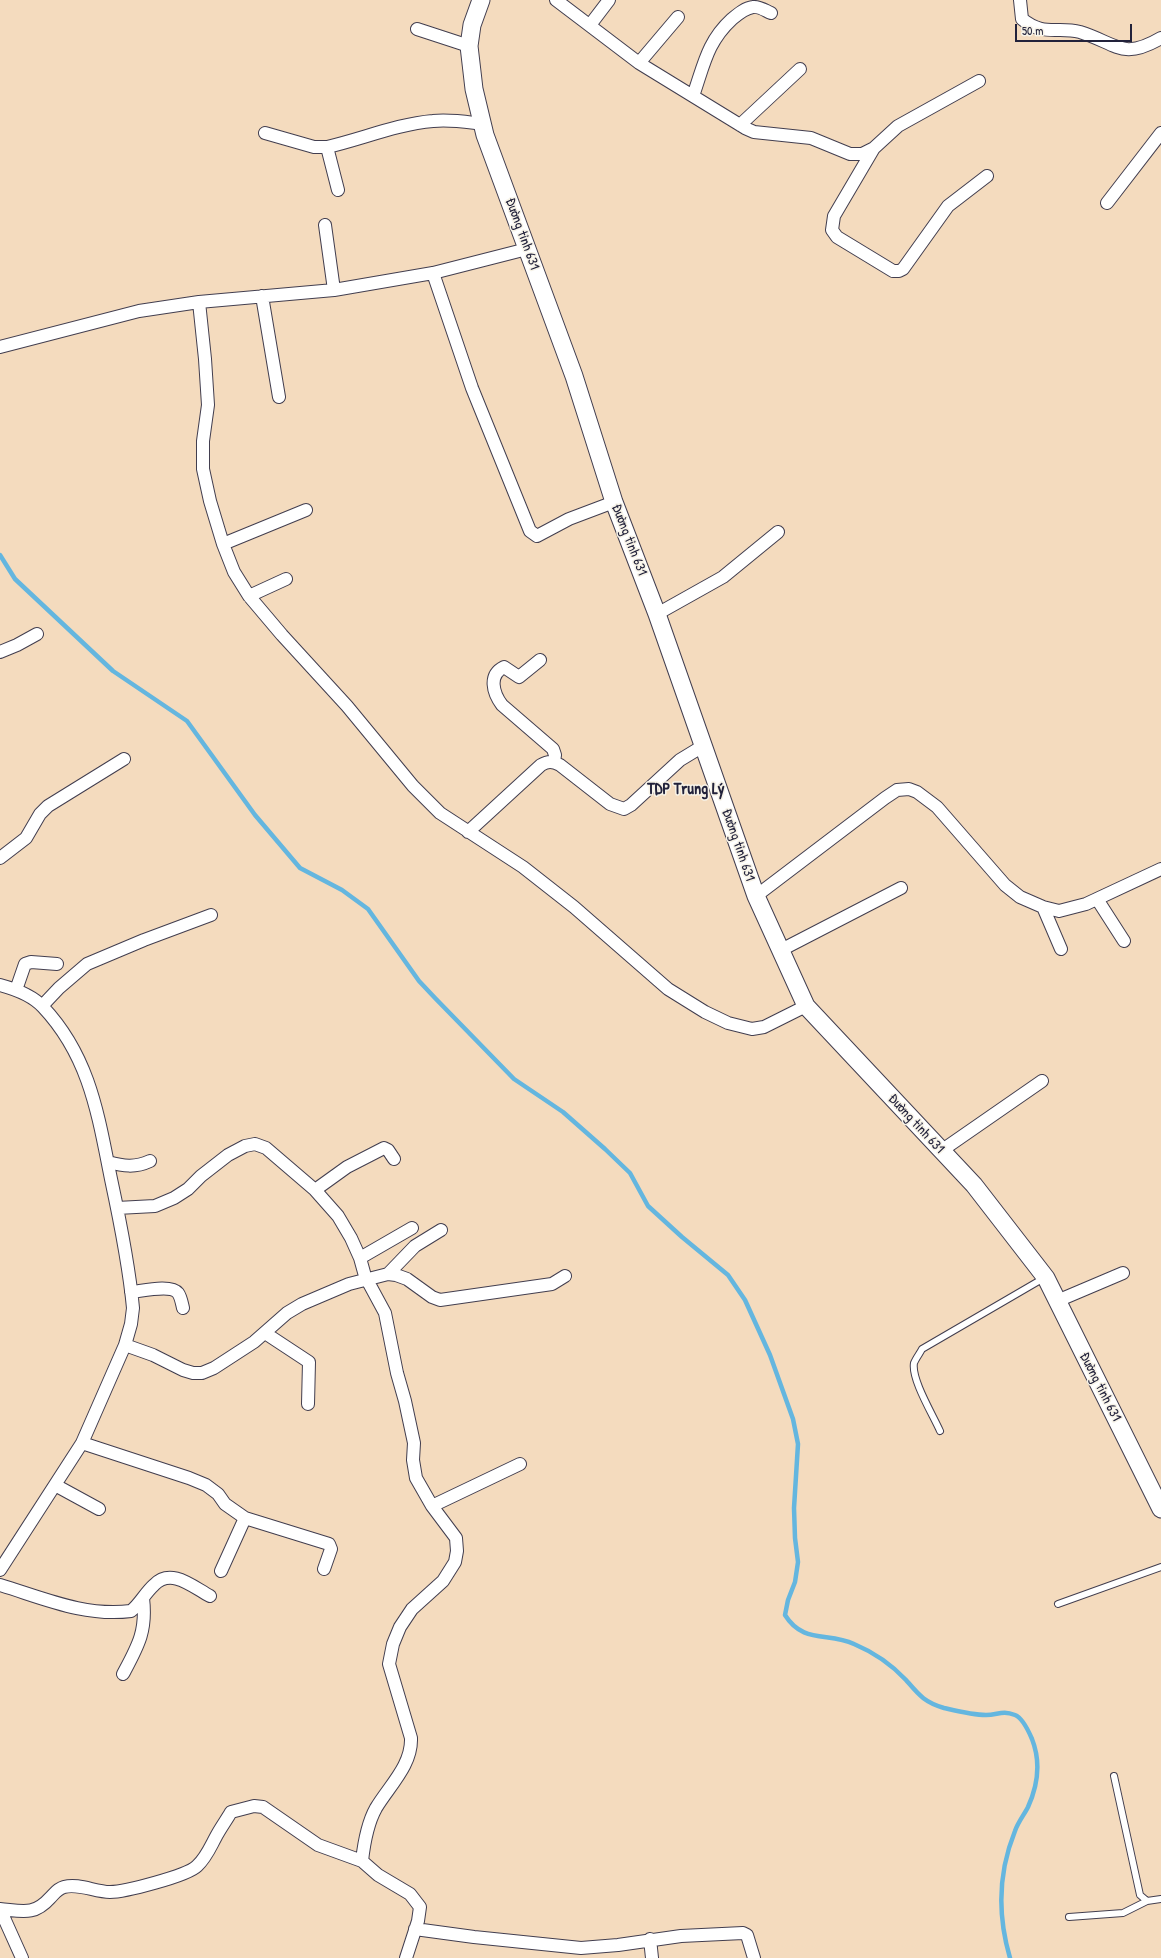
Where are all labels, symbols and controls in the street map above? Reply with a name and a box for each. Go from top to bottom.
scale bar [1017,16,1134,42]
text: 50 m [1022,22,1043,39]
street label: Đường tỉnh 631 [501,196,543,272]
street label: Đường tỉnh 631 [608,502,650,578]
district label: TDP Trung Lý [647,780,725,800]
street label: Đường tỉnh 631 [718,807,758,883]
street label: Đường tỉnh 631 [884,1091,948,1157]
street label: Đường tỉnh 631 [1075,1350,1125,1424]

